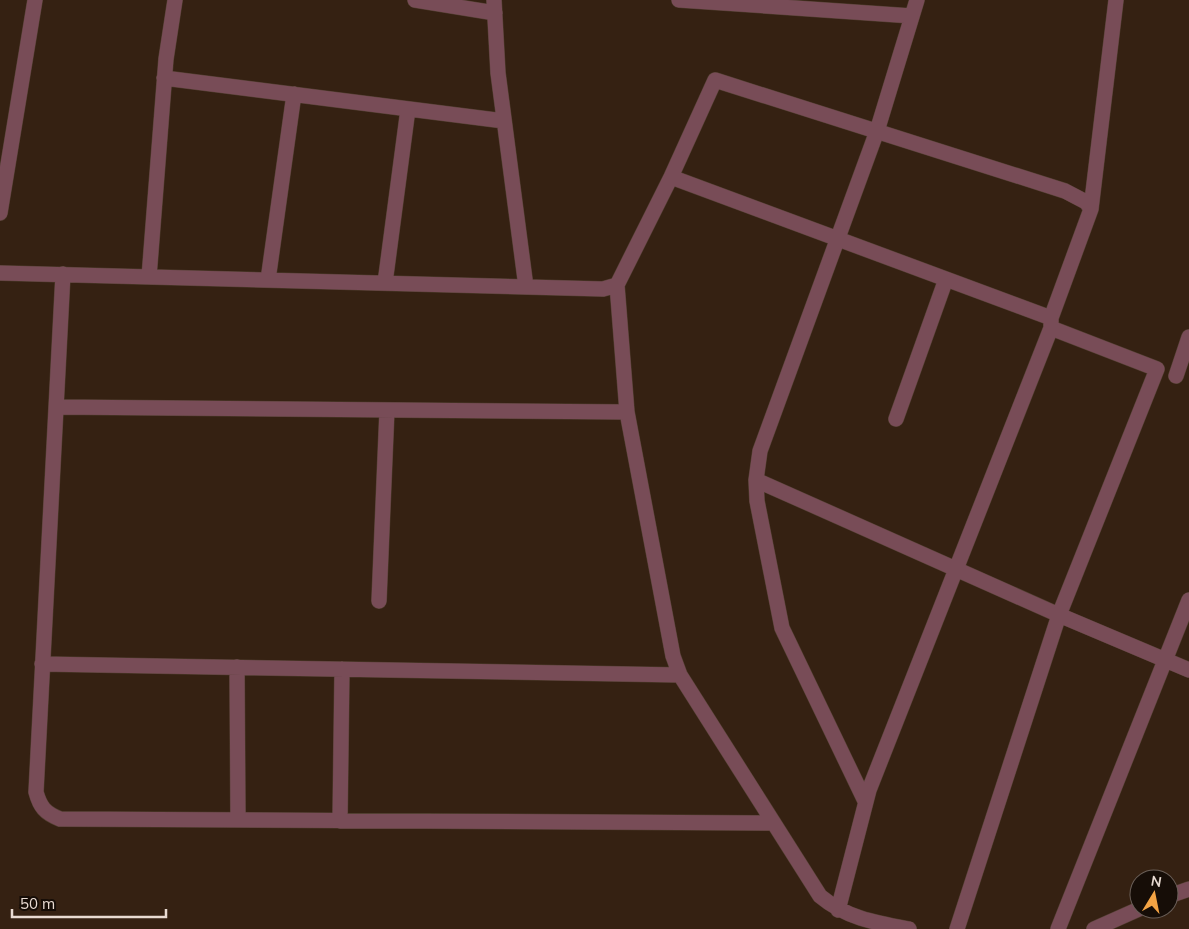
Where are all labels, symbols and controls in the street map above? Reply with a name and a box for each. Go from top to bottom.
north arrow [1129,869,1179,919]
text: N [1149,871,1163,891]
scale bar [12,886,166,918]
text: 50 m [20,894,55,913]

